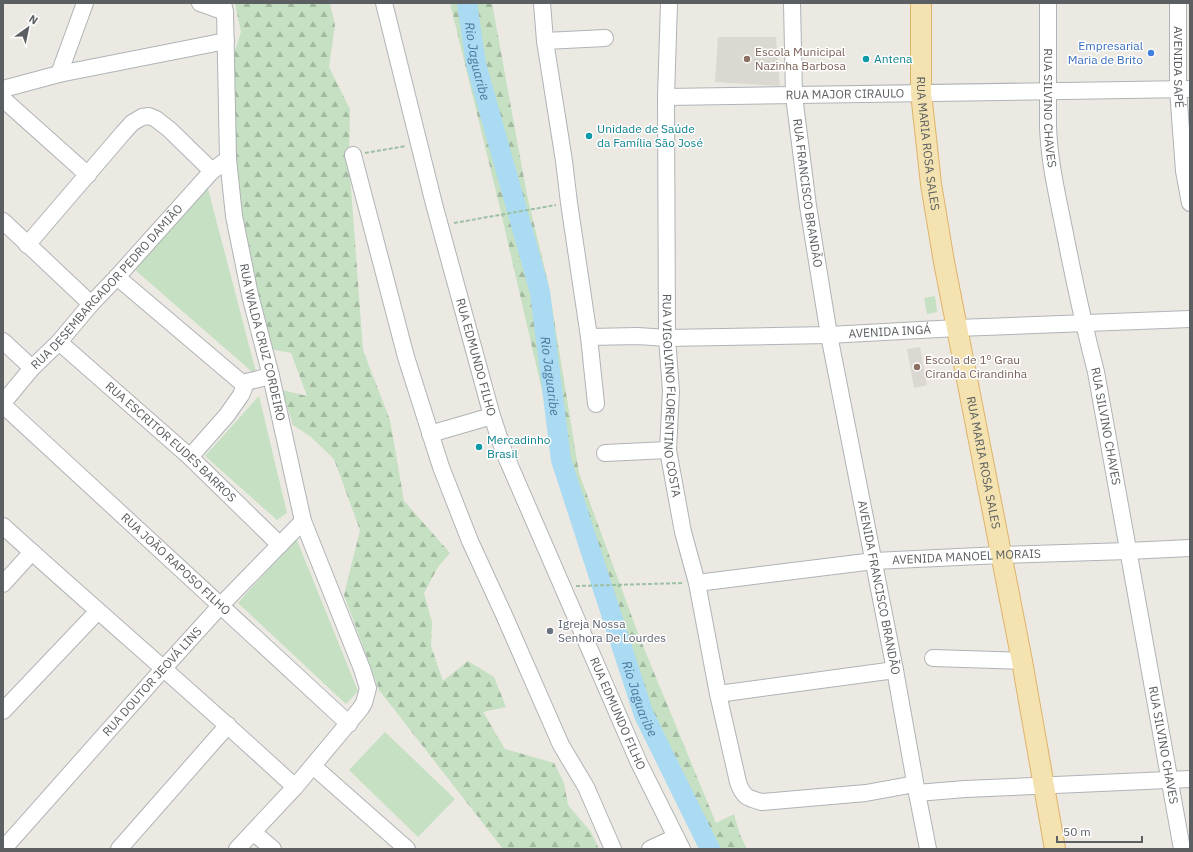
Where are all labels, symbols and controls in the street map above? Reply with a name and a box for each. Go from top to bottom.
north arrow [8,8,48,48]
text: N [26,12,41,28]
water label: Rio Jaguaribe [461,21,494,103]
street label: AVENIDA SAPÉ [1171,26,1187,109]
place label: Empresarial Maria de Brito [1068,38,1143,67]
place label: Escola Municipal Nazinha Barbosa [755,44,847,73]
street label: RUA SILVINO CHAVES [1041,48,1060,169]
marker: Empresarial Maria de Brito [1146,48,1156,58]
place label: Antena [874,51,913,66]
marker: Escola Municipal Nazinha Barbosa [742,54,752,64]
marker: Antena [861,54,871,64]
street label: RUA MARIA ROSA SALES [914,77,943,212]
street label: RUA MAJOR CIRAULO [786,85,904,102]
street label: RUA FRANCISCO BRANDÃO [790,118,826,269]
place label: Unidade de Saúde da Família São José [597,121,703,150]
marker: Unidade de Saúde da Família São José [584,131,594,141]
street label: RUA DESEMBARGADOR PEDRO DAMIÃO [27,201,186,372]
street label: RUA WALDA CRUZ CORDEIRO [237,262,289,422]
street label: RUA VIGOLVINO FLORENTINO COSTA [660,294,685,499]
street label: RUA EDMUNDO FILHO [453,297,500,418]
street label: AVENIDA INGÁ [848,321,932,341]
water label: Rio Jaguaribe [537,335,563,417]
place label: Escola de 1º Grau Ciranda Cirandinha [925,352,1028,381]
marker: Escola de 1º Grau Ciranda Cirandinha [912,362,922,372]
street label: RUA SILVINO CHAVES [1088,365,1124,486]
street label: RUA ESCRITOR EUDES BARROS [103,378,240,505]
street label: RUA MARIA ROSA SALES [963,395,1004,530]
place label: Mercadinho Brasil [487,432,551,461]
marker: Mercadinho Brasil [474,442,484,452]
street label: AVENIDA FRANCISCO BRANDÃO [855,499,904,676]
street label: RUA JOÃO RAPOSO FILHO [118,510,234,618]
street label: AVENIDA MANOEL MORAIS [892,546,1041,567]
place label: Igreja Nossa Senhora De Lourdes [558,616,666,645]
street label: RUA DOUTOR JEOVÁ LINS [99,623,205,739]
marker: Igreja Nossa Senhora De Lourdes [545,626,555,636]
street label: RUA EDMUNDO FILHO [587,655,649,772]
water label: Rio Jaguaribe [618,659,661,740]
street label: RUA SILVINO CHAVES [1146,685,1182,805]
scale bar [1057,818,1142,844]
text: 50 m [1063,824,1091,839]

